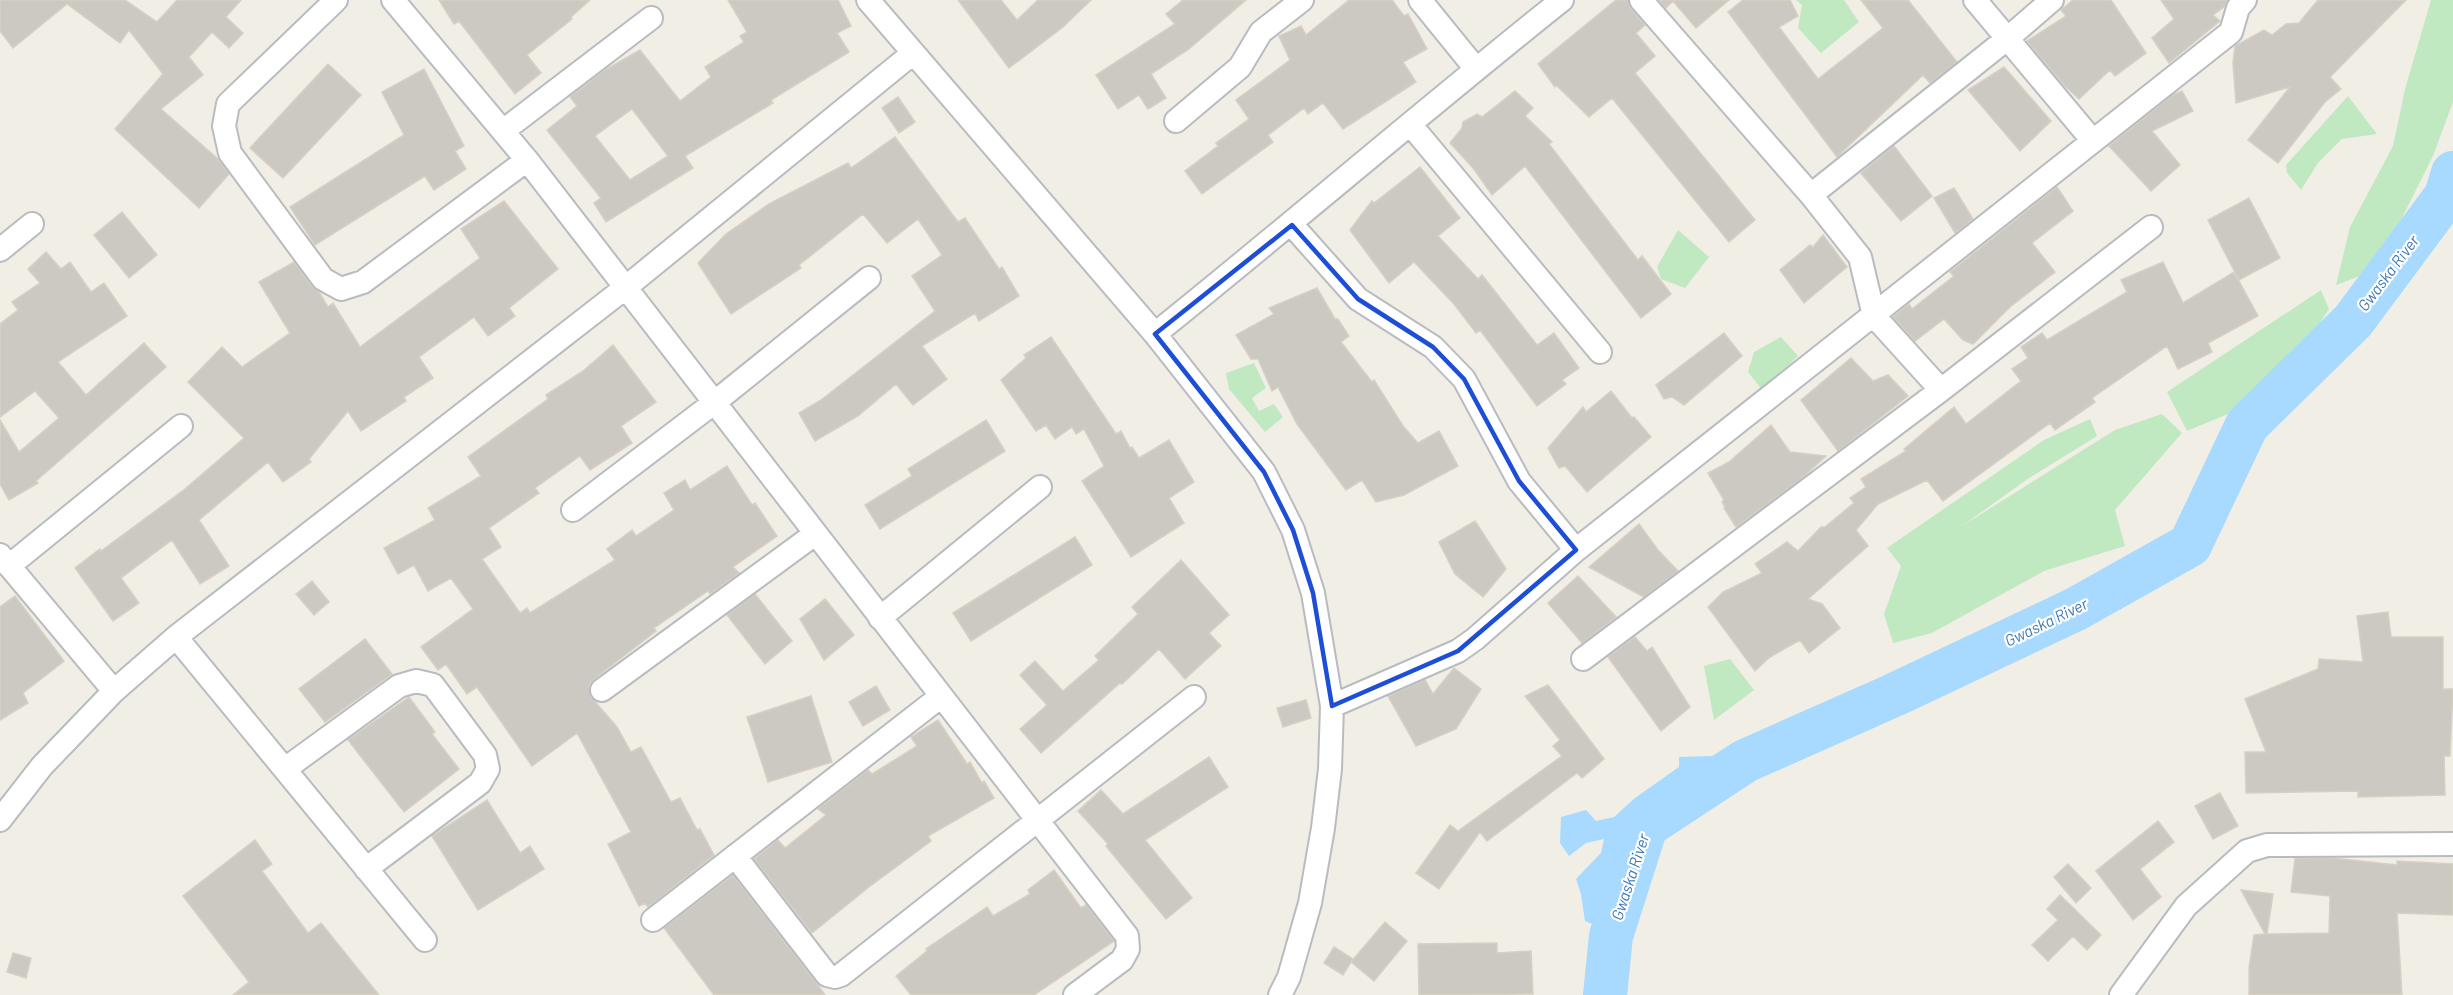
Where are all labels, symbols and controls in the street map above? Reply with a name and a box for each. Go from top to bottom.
water label: Gwaska River [2353,230,2423,314]
water label: Gwaska River [2001,593,2092,650]
water label: Gwaska River [1607,830,1653,923]

